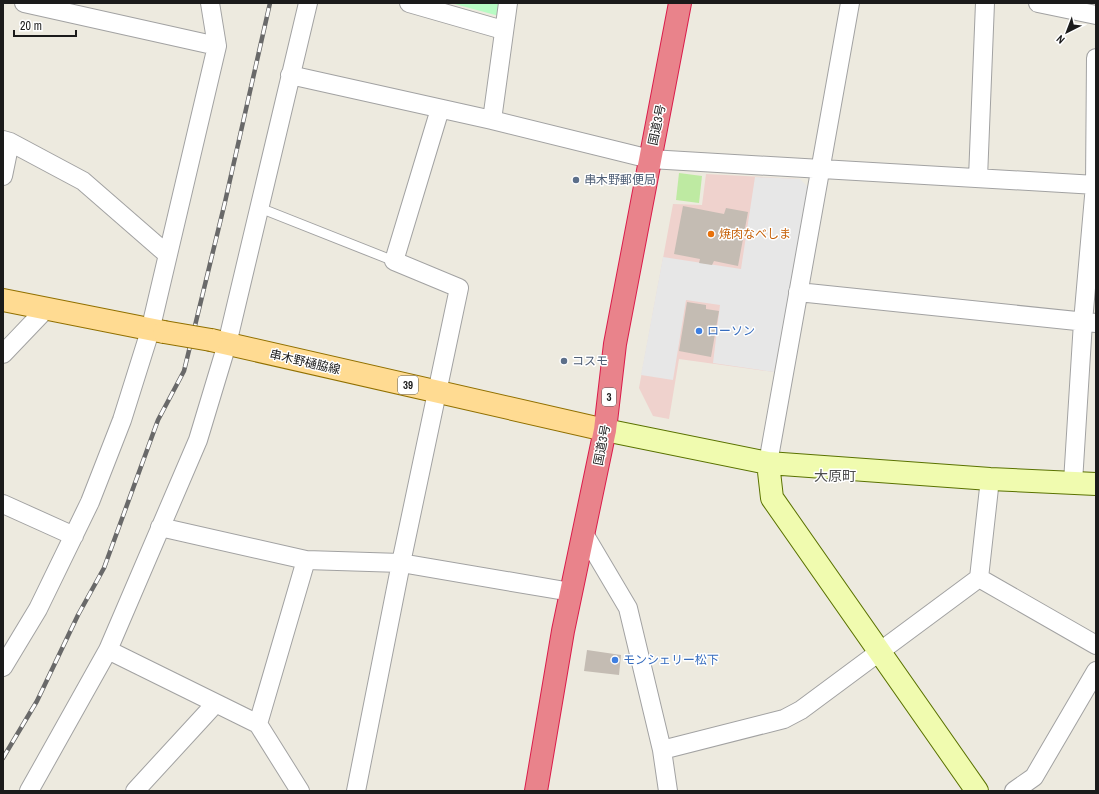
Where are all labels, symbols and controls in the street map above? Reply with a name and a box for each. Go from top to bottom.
scale bar [14,12,76,38]
north arrow [1047,12,1087,52]
text: 20 m [20,18,42,34]
text: N [1053,32,1067,47]
street label: 国道3号 [645,103,669,147]
place label: 串木野郵便局 [584,172,656,188]
marker: 串木野郵便局 [571,175,581,185]
place label: 焼肉なべしま [719,226,791,242]
marker: 焼肉なべしま [706,229,716,239]
place label: ローソン [707,323,755,339]
marker: ローソン [694,326,704,336]
street label: 串木野樋脇線 [268,346,342,378]
place label: コスモ [572,353,608,369]
marker: コスモ [559,356,569,366]
road number: 39 [398,376,418,394]
road number: 3 [602,388,616,406]
street label: 国道3号 [590,423,614,467]
district label: 大原町 [814,467,856,485]
place label: モンシェリー松下 [623,652,719,668]
marker: モンシェリー松下 [610,655,620,665]

